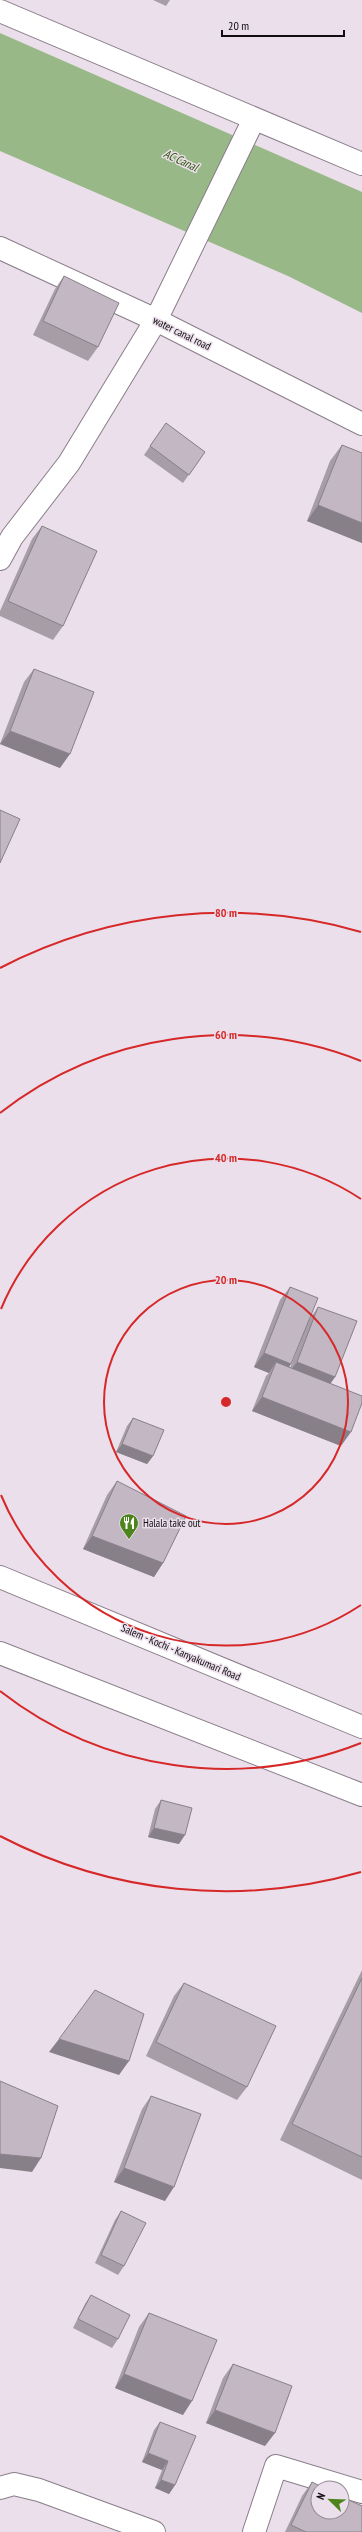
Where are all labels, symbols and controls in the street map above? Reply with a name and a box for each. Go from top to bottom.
scale bar [222,12,344,38]
text: 20 m [228,18,249,33]
water label: AC Canal [161,146,202,175]
street label: water canal road [151,313,214,353]
text: 80 m [215,905,237,920]
text: 60 m [215,1027,237,1042]
text: 40 m [215,1150,237,1165]
text: 20 m [215,1272,237,1287]
centre of rings [219,1395,233,1409]
restaurant icon: Halala take out [118,1512,140,1540]
place label: Halala take out [143,1516,201,1530]
street label: Salem - Kochi - Kanyakumari Road [119,1620,243,1684]
north arrow [310,2480,350,2520]
text: N [313,2491,328,2502]

